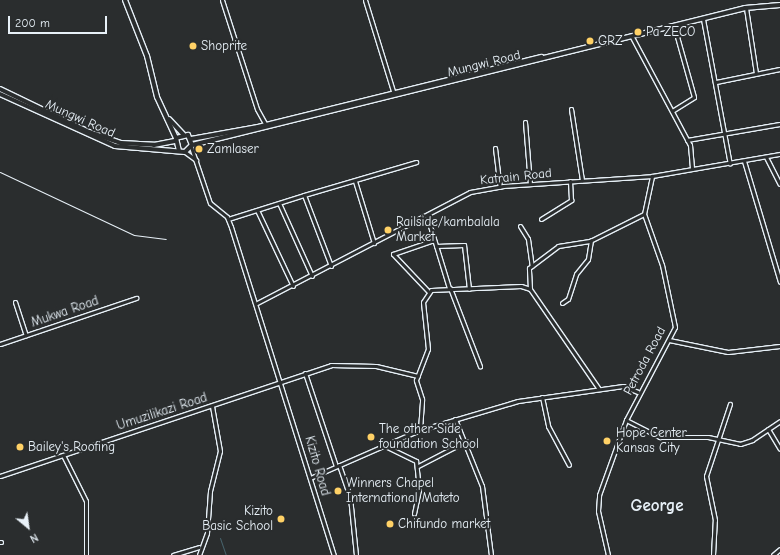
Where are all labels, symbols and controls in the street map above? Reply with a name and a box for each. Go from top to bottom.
scale bar [10,8,109,34]
text: 200 m [15,16,50,30]
place label: Pa ZECO [646,24,695,40]
marker: Pa ZECO [633,27,643,37]
place label: GRZ [598,33,623,49]
marker: GRZ [585,36,595,46]
place label: Shoprite [201,38,247,54]
marker: Shoprite [188,41,198,51]
street label: Mungwi Road [446,47,522,81]
street label: Mungwi Road [43,97,117,141]
place label: Zamlaser [207,141,259,157]
marker: Zamlaser [194,144,204,154]
street label: Katrain Road [479,165,553,189]
place label: Railside/kambalala Market [396,215,500,246]
marker: Railside/kambalala Market [383,225,393,235]
street label: Mukwa Road [29,293,101,331]
street label: Petroda Road [621,324,669,398]
street label: Umuzilikazi Road [115,390,209,434]
place label: The other Side foundation School [379,422,479,453]
place label: Hope Center Kansas City [616,426,687,457]
marker: The other Side foundation School [366,432,376,442]
street label: Kizito Road [301,434,333,498]
marker: Hope Center Kansas City [601,435,613,447]
place label: Bailey's Roofing [28,439,115,455]
marker: Bailey's Roofing [15,442,25,452]
place label: Winners Chapel International Mateto [346,476,460,507]
marker: Winners Chapel International Mateto [333,486,343,496]
district label: George [630,496,684,516]
place label: Kizito Basic School [202,504,273,535]
north arrow [8,507,48,547]
marker: Kizito Basic School [276,514,286,524]
place label: Chifundo market [398,516,490,532]
marker: Chifundo market [385,519,395,529]
text: N [28,531,40,545]

